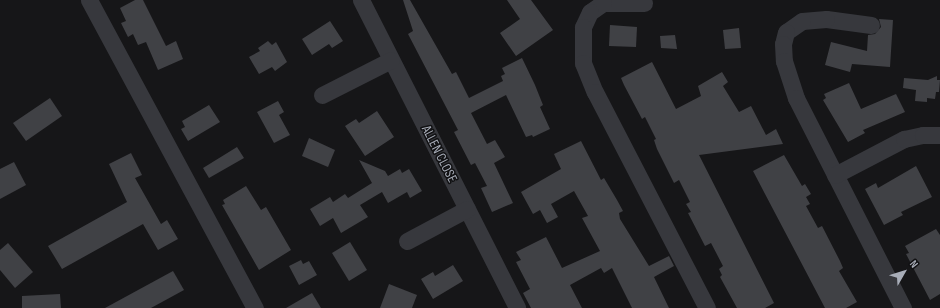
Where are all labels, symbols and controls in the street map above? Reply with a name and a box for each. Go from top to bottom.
street label: ALLEN CLOSE [417,123,461,185]
north arrow [884,252,924,292]
text: N [907,258,921,271]

